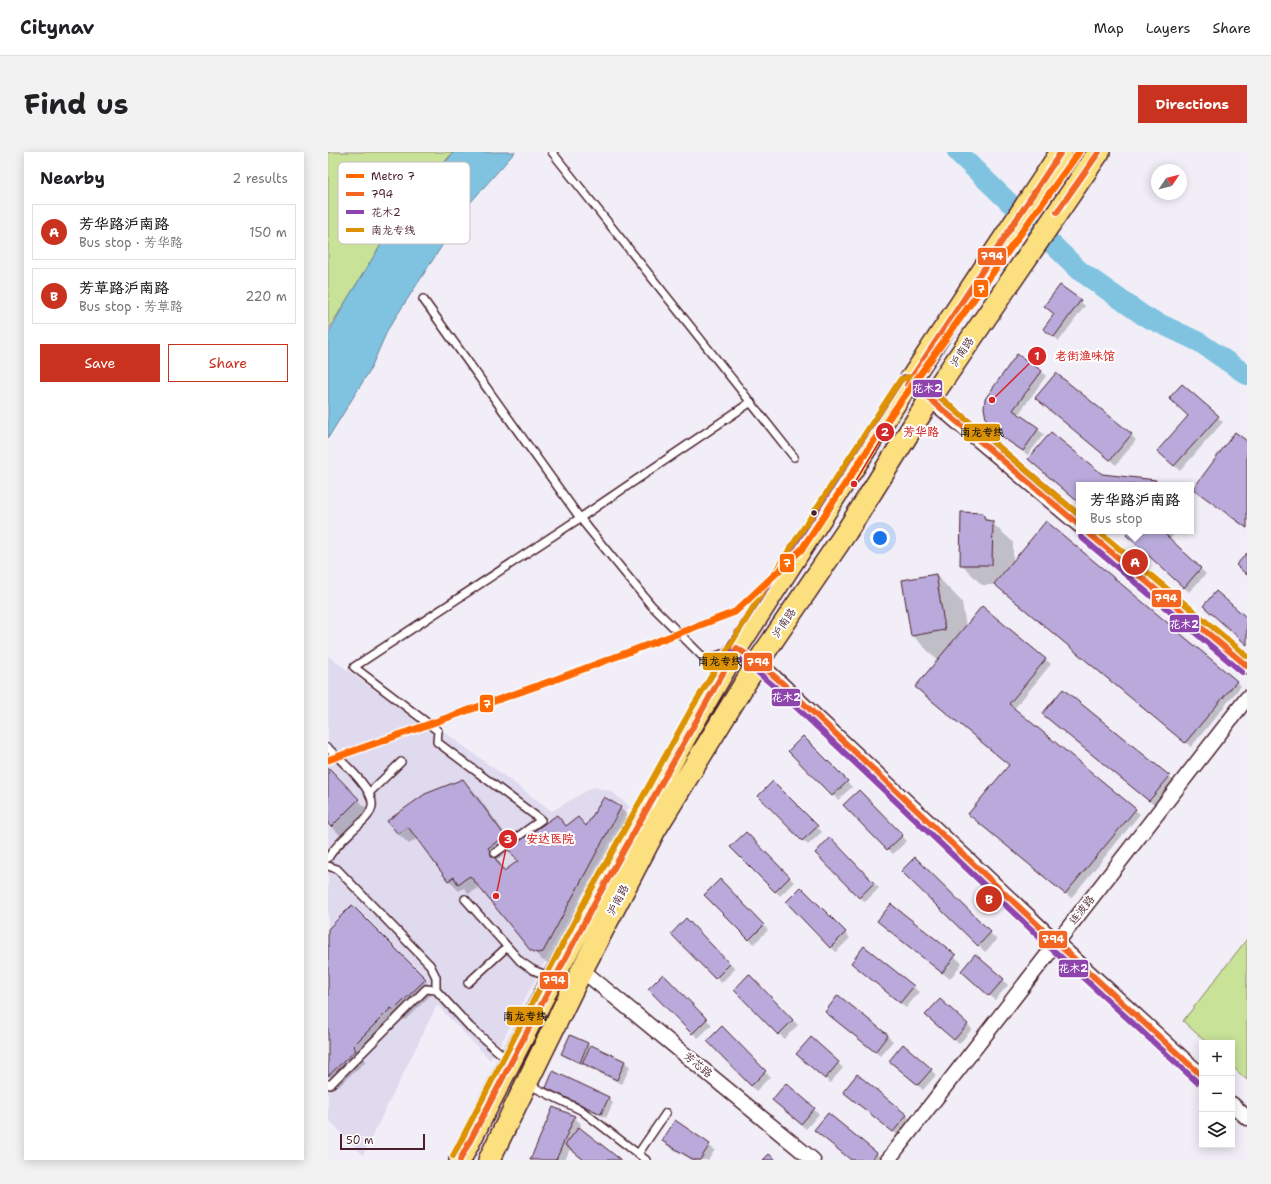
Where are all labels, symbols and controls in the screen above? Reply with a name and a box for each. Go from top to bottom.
text: Citynav [20,15,94,40]
text: Map [1094,19,1124,37]
text: Layers [1146,19,1190,37]
text: Share [1212,19,1251,37]
text: Find us [24,85,129,123]
button: Directions [1138,85,1247,123]
legend [338,162,470,244]
north arrow [1151,164,1187,200]
text: Nearby [40,167,105,189]
text: Metro 7 [371,169,415,184]
text: 2 results [232,170,288,187]
text: 794 [371,187,394,202]
text: 花木2 [371,205,401,220]
text: 芳华路沪南路 [79,214,169,234]
text: 南龙专线 [371,223,415,238]
text: A [49,224,59,241]
text: 150 m [249,224,287,241]
text: Bus stop · 芳华路 [79,234,183,251]
line badge: 794 [977,247,1007,266]
text: 794 [981,249,1004,264]
text: 芳草路沪南路 [79,278,169,298]
line badge: 7 [973,279,989,298]
text: 7 [977,282,985,297]
text: B [50,288,58,305]
text: 220 m [245,288,287,305]
text: Bus stop · 芳草路 [79,298,183,315]
street label: 沪南路 [947,334,977,370]
button: Save [40,344,160,382]
button: Share [168,344,288,382]
callout: 老街渔味馆 [1027,344,1123,368]
text: 1 [1034,348,1040,364]
text: 老街渔味馆 [1055,348,1115,364]
line badge: 花木2 [912,379,943,398]
text: 花木2 [912,381,942,396]
callout: 芳华路 [875,420,947,444]
line badge: 南龙专线 [963,423,1001,442]
text: 2 [881,424,890,440]
text: 芳华路 [903,424,939,440]
text: 南龙专线 [960,425,1004,440]
popup [1076,482,1194,534]
text: 芳华路沪南路 [1090,490,1180,510]
unlabelled marker [809,508,819,518]
text: Bus stop [1090,510,1142,527]
your location [870,528,890,548]
pin: A [1122,547,1148,577]
line badge: 7 [779,553,795,573]
text: 7 [783,556,791,571]
line badge: 794 [1151,589,1182,608]
text: 794 [1155,591,1178,606]
street label: 沪南路 [769,605,799,641]
line badge: 花木2 [1169,614,1200,633]
text: 花木2 [1169,617,1199,632]
line badge: 南龙专线 [702,652,739,671]
line badge: 794 [743,652,773,672]
text: 南龙专线 [698,654,742,669]
text: 794 [747,655,770,670]
line badge: 花木2 [771,688,801,707]
text: 花木2 [771,690,801,705]
line badge: 7 [479,694,494,713]
text: 7 [483,697,491,712]
callout: 安达医院 [498,827,582,851]
text: 3 [504,831,512,847]
text: 安达医院 [526,831,574,847]
street label: 沪南路 [604,882,632,918]
pin: B [976,884,1002,914]
street label: 连波路 [1066,892,1098,928]
line badge: 794 [1038,930,1068,949]
text: 794 [1042,932,1065,947]
line badge: 花木2 [1058,959,1089,978]
text: 花木2 [1058,961,1088,976]
line badge: 794 [539,971,569,990]
text: 794 [543,973,566,988]
line badge: 南龙专线 [506,1006,544,1026]
text: 南龙专线 [503,1009,547,1024]
map controls [1199,1040,1235,1148]
button: + [1199,1040,1235,1076]
street label: 芳芯路 [680,1049,716,1081]
button: − [1199,1076,1235,1112]
button: layers [1199,1112,1235,1148]
scale bar [340,1132,425,1151]
text: 50 m [346,1133,374,1148]

